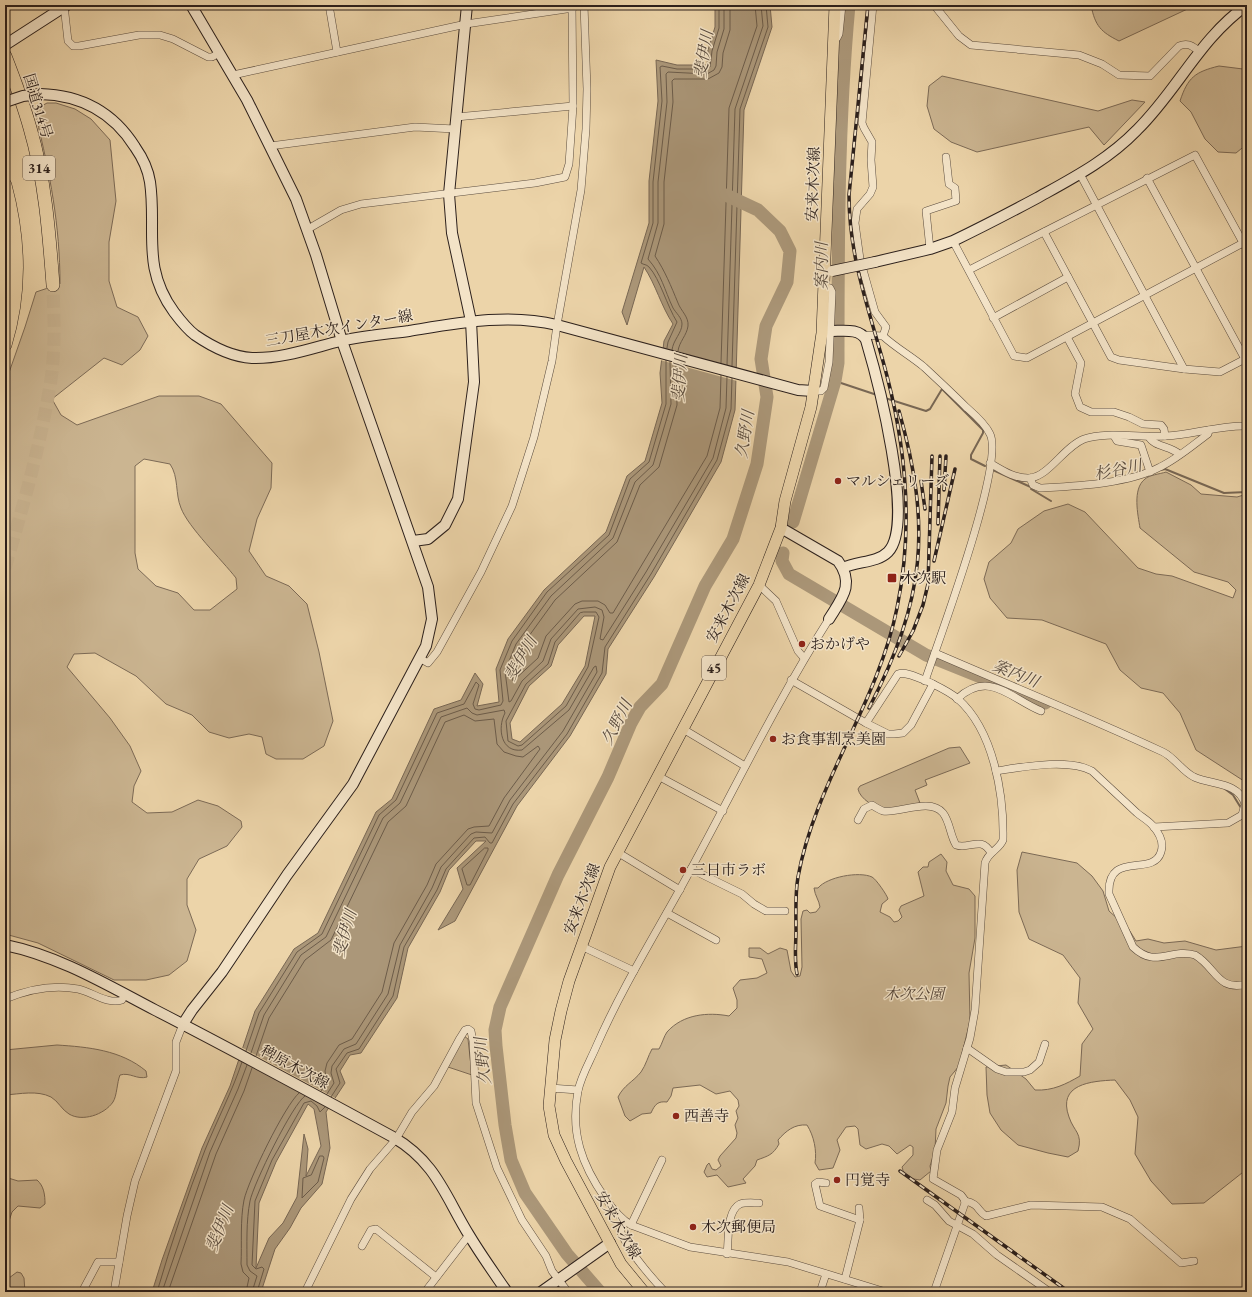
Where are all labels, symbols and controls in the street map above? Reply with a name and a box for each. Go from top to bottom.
water label: 斐伊川 [689,27,718,79]
street label: 国道314号 [20,71,57,140]
street label: 安来木次線 [802,146,823,222]
road number: 314 [23,156,55,180]
water label: 案内川 [811,240,832,290]
street label: 三刀屋木次インター線 [264,305,414,350]
water label: 斐伊川 [667,351,692,403]
water label: 久野川 [730,407,759,459]
water label: 杉谷川 [1093,454,1146,484]
place label: マルシェリーズ [846,471,950,490]
marker: マルシェリーズ [833,476,843,486]
place label: 木次駅 [901,568,946,587]
street label: 安来木次線 [702,570,754,645]
marker: 木次駅 [886,572,898,584]
water label: 斐伊川 [499,630,543,684]
place label: おかげや [810,634,870,653]
marker: おかげや [797,639,807,649]
water label: 案内川 [990,655,1044,693]
road number: 45 [702,656,726,680]
water label: 久野川 [596,694,638,748]
place label: お食事割烹美園 [781,729,886,748]
marker: お食事割烹美園 [768,734,778,744]
street label: 安来木次線 [559,860,604,937]
place label: 三日市ラボ [691,860,766,879]
marker: 三日市ラボ [678,865,688,875]
water label: 斐伊川 [328,905,362,959]
park label: 木次公園 [884,984,947,1003]
water label: 久野川 [469,1034,495,1086]
street label: 稗原木次線 [258,1041,333,1093]
place label: 西善寺 [684,1106,729,1125]
marker: 西善寺 [671,1111,681,1121]
place label: 円覚寺 [845,1170,890,1189]
marker: 円覚寺 [832,1175,842,1185]
street label: 安来木次線 [591,1188,645,1262]
water label: 斐伊川 [201,1200,239,1254]
place label: 木次郵便局 [701,1217,776,1236]
marker: 木次郵便局 [688,1222,698,1232]

